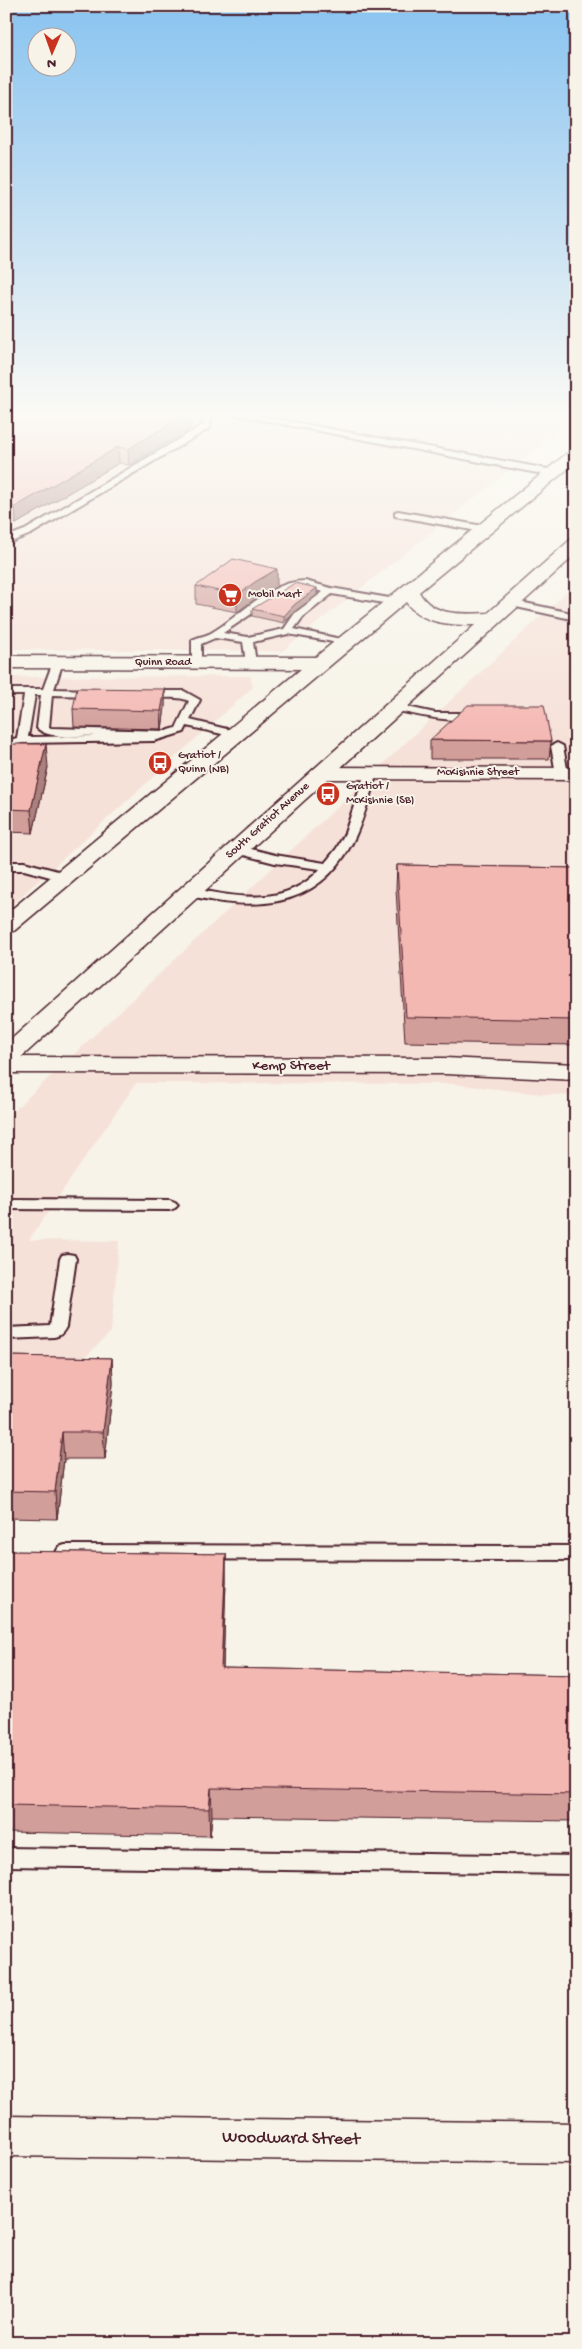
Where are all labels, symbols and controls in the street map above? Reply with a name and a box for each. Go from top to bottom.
north arrow [28,28,78,78]
text: N [47,54,56,71]
supermarket icon: Mobil Mart [217,582,243,608]
place label: Mobil Mart [248,588,302,602]
street label: Quinn Road [135,656,192,670]
place label: Gratiot / Quinn (NB) [178,749,229,777]
bus stop icon: Gratiot / Quinn (NB) [147,750,173,776]
street label: McKishnie Street [437,766,520,780]
street label: South Gratiot Avenue [223,779,313,862]
place label: Gratiot / McKishnie (SB) [346,780,414,808]
bus stop icon: Gratiot / McKishnie (SB) [315,781,341,807]
street label: Kemp Street [252,1057,332,1075]
street label: Woodward Street [222,2127,362,2151]

